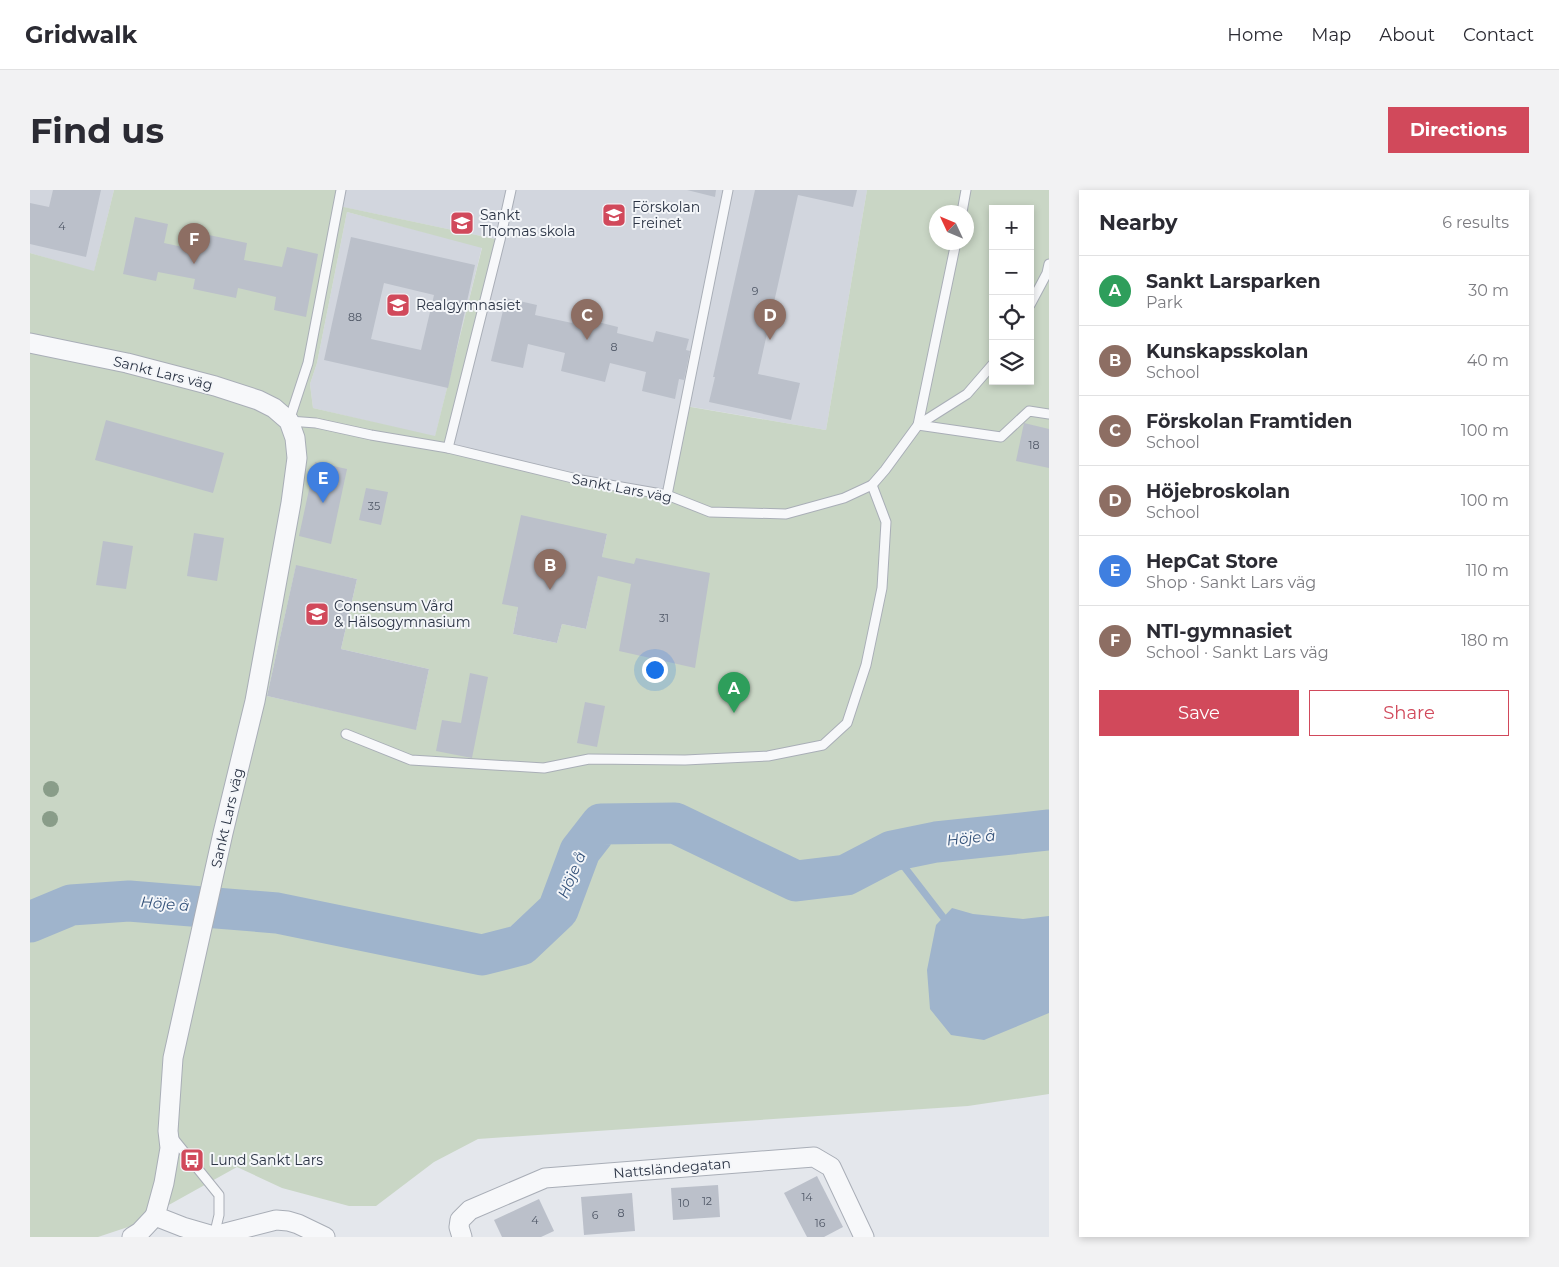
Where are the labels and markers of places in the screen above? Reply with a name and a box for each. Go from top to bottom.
place label: Förskolan Freinet [632,198,700,232]
school or university icon: Förskolan Freinet [601,202,627,228]
place label: Sankt Thomas skola [480,206,576,240]
school or university icon: Sankt Thomas skola [449,210,475,236]
pin: F [178,223,210,264]
school or university icon: Realgymnasiet [385,292,411,318]
place label: Realgymnasiet [416,296,521,314]
pin: C [571,299,603,340]
pin: D [754,299,786,340]
pin: E [307,462,339,503]
pin: B [534,549,566,590]
place label: Consensum Vård & Hälsogymnasium [334,597,471,631]
school or university icon: Consensum Vård & Hälsogymnasium [304,601,330,627]
pin: A [718,672,750,713]
bus stop icon: Lund Sankt Lars [179,1147,205,1173]
place label: Lund Sankt Lars [210,1151,323,1169]

